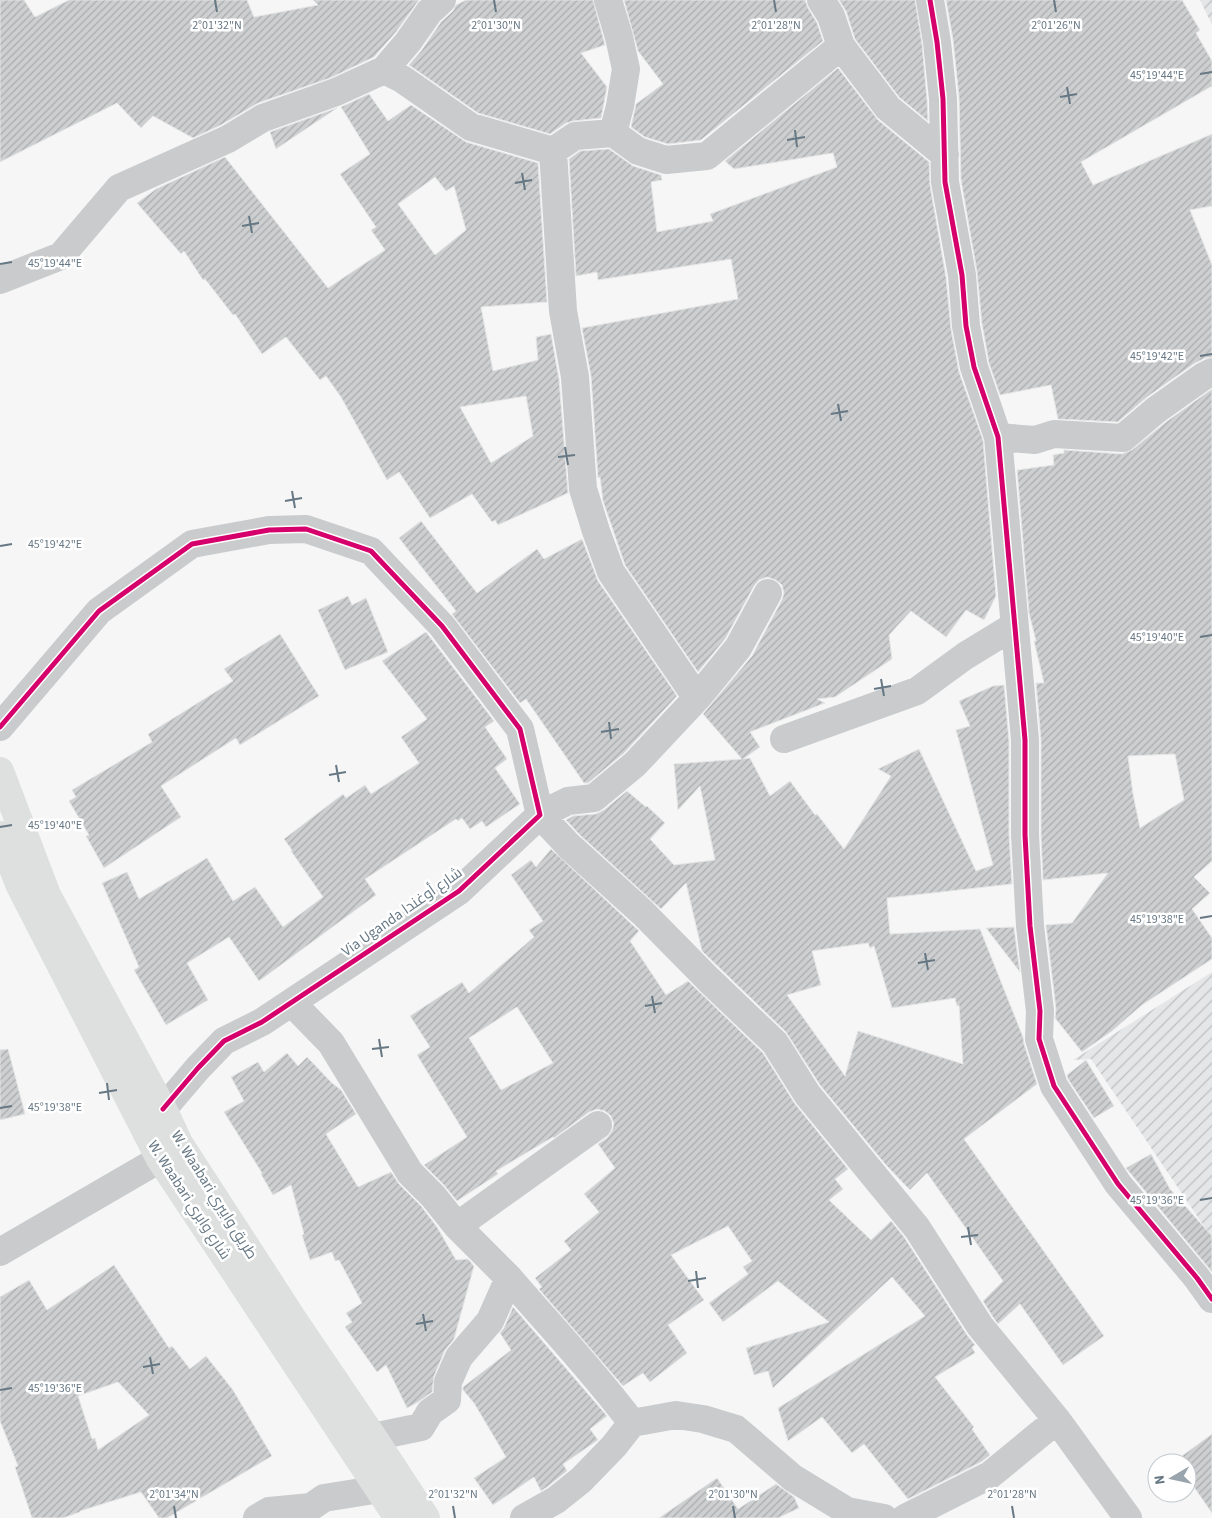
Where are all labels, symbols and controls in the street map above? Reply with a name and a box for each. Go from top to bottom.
text: 2°01'32"N [192,17,242,34]
text: 2°01'30"N [471,17,521,34]
text: 2°01'28"N [751,17,801,34]
text: 2°01'26"N [1031,17,1081,34]
text: 45°19'44"E [1130,67,1184,84]
text: 45°19'44"E [28,255,82,272]
text: 45°19'42"E [1130,348,1184,365]
text: 45°19'42"E [28,536,82,553]
text: 45°19'40"E [1130,629,1184,646]
text: 45°19'40"E [28,817,82,834]
street label: Via Uganda شارع أوغندا [337,862,467,962]
text: 45°19'38"E [1130,911,1184,928]
text: 45°19'38"E [28,1099,82,1116]
street label: W. Waabari طريق وابيري [165,1127,262,1264]
street label: W. Waabari شارع وابري [142,1136,236,1264]
text: 45°19'36"E [1130,1192,1184,1209]
text: 45°19'36"E [28,1380,82,1397]
north arrow [1147,1453,1197,1503]
text: N [1150,1474,1171,1486]
text: 2°01'34"N [149,1486,199,1503]
text: 2°01'32"N [428,1486,478,1503]
text: 2°01'30"N [708,1486,758,1503]
text: 2°01'28"N [987,1486,1037,1503]

